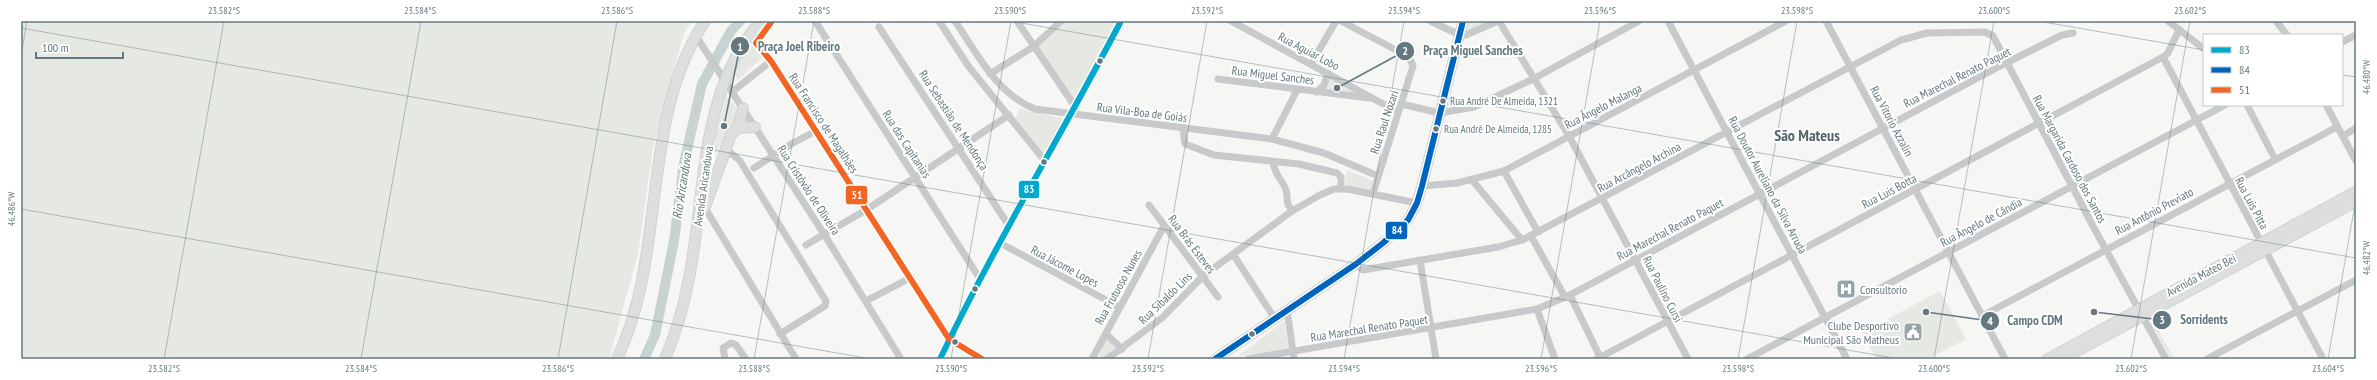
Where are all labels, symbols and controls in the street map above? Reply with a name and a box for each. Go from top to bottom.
text: 23.582°S [208,4,240,17]
text: 23.584°S [404,4,436,17]
text: 23.586°S [601,4,633,17]
text: 23.588°S [798,4,830,17]
text: 23.590°S [994,4,1026,17]
text: 23.592°S [1191,4,1223,17]
text: 23.594°S [1388,4,1420,17]
text: 23.596°S [1584,4,1616,17]
text: 23.598°S [1781,4,1813,17]
text: 23.600°S [1978,4,2010,17]
text: 23.602°S [2174,4,2206,17]
street label: Rua Aguiar Lobo [1276,29,1342,73]
scale bar [36,34,123,60]
callout: Praça Joel Ribeiro [730,34,848,59]
legend [2203,34,2343,106]
text: Praça Joel Ribeiro [758,38,840,55]
callout: Praça Miguel Sanches [1395,38,1531,63]
text: 1 [737,39,743,54]
text: 100 m [42,40,69,55]
text: Praça Miguel Sanches [1423,42,1523,59]
text: 83 [2239,42,2250,57]
text: 2 [1402,43,1408,58]
street label: Rua Marechal Renato Paquet [1901,43,2014,111]
unlabelled marker [1095,56,1105,66]
text: 46.480°W [2360,60,2373,94]
street label: Rua Miguel Sanches [1231,62,1315,88]
text: 84 [2239,62,2250,77]
street label: Rua Sebastião de Mendonça [916,67,992,173]
street label: Rua Francisco de Magalhães [786,70,862,176]
street label: Rua Ângelo Malanga [1562,80,1644,132]
text: 51 [2239,82,2250,97]
street label: Rua Vitorio Azzalin [1867,83,1917,159]
street label: Rua Raul Nozari [1367,88,1401,156]
street label: Rua Margarida Cardoso dos Santos [2030,92,2110,226]
place label: Rua André De Almeida, 1321 [1450,94,1558,108]
marker: Rua André De Almeida, 1321 [1438,96,1448,106]
street label: Rua Vila-Boa de Goiás [1096,99,1188,125]
street label: Rua das Capitanias [880,107,934,181]
street label: Rua Doutor Aureliano da Silva Arruda [1725,114,1811,256]
place label: Rua André De Almeida, 1285 [1444,122,1552,136]
marker: Rua André De Almeida, 1285 [1431,124,1441,134]
district label: São Mateus [1774,125,1840,145]
street label: Rua Arcângelo Archina [1594,138,1684,195]
street label: Rua Cristóvão de Oliveira [774,142,844,238]
street label: Avenida Aricanduva [690,145,716,227]
water label: Rio Aricanduva [668,151,696,220]
unlabelled marker [1039,157,1049,167]
street label: Rua Luis Botta [1859,170,1919,212]
street label: Rua Luis Pitta [2232,174,2272,232]
line badge: 83 [1018,180,1040,199]
text: 83 [1024,182,1034,196]
street label: Rua Antônio Previato [2112,184,2196,238]
line badge: 51 [845,185,868,205]
text: 51 [852,188,862,202]
text: 46.486°W [5,192,18,226]
street label: Rua Marechal Renato Paquet [1614,194,1726,263]
street label: Rua Ângelo de Cândia [1938,194,2025,250]
street label: Rua Brás Esteves [1165,212,1219,276]
line badge: 84 [1385,221,1408,240]
text: 84 [1392,223,1403,237]
text: 46.482°W [2360,241,2373,275]
street label: Rua Jácome Lopes [1029,242,1101,290]
street label: Rua Frutuoso Nunes [1091,247,1145,327]
street label: Avenida Mateo Bei [2164,250,2238,300]
street label: Rua Paulino Cursi [1640,253,1686,325]
street label: Rua Sibaldo Lins [1135,269,1195,327]
hospital icon: Consultorio [1835,278,1857,300]
place label: Consultorio [1860,282,1907,297]
unlabelled marker [970,284,980,294]
callout: Sorridents [2152,307,2235,332]
callout: Campo CDM [1980,308,2071,333]
street label: Rua Marechal Renato Paquet [1309,311,1429,345]
text: Sorridents [2180,311,2228,328]
text: Campo CDM [2007,312,2063,329]
text: 3 [2159,312,2165,327]
text: 4 [1987,313,1993,328]
place label: Clube Desportivo Municipal São Matheus [1803,318,1899,347]
public building icon: Clube Desportivo Municipal São Matheus [1902,321,1924,343]
unlabelled marker [1247,329,1257,339]
unlabelled marker [950,337,960,347]
text: 23.582°S [148,362,180,375]
text: 23.584°S [345,362,377,375]
text: 23.586°S [542,362,574,375]
text: 23.588°S [738,362,770,375]
text: 23.590°S [935,362,967,375]
text: 23.592°S [1132,362,1164,375]
text: 23.594°S [1328,362,1360,375]
text: 23.596°S [1525,362,1557,375]
text: 23.598°S [1722,362,1754,375]
text: 23.600°S [1918,362,1950,375]
text: 23.602°S [2115,362,2147,375]
text: 23.604°S [2312,362,2344,375]

